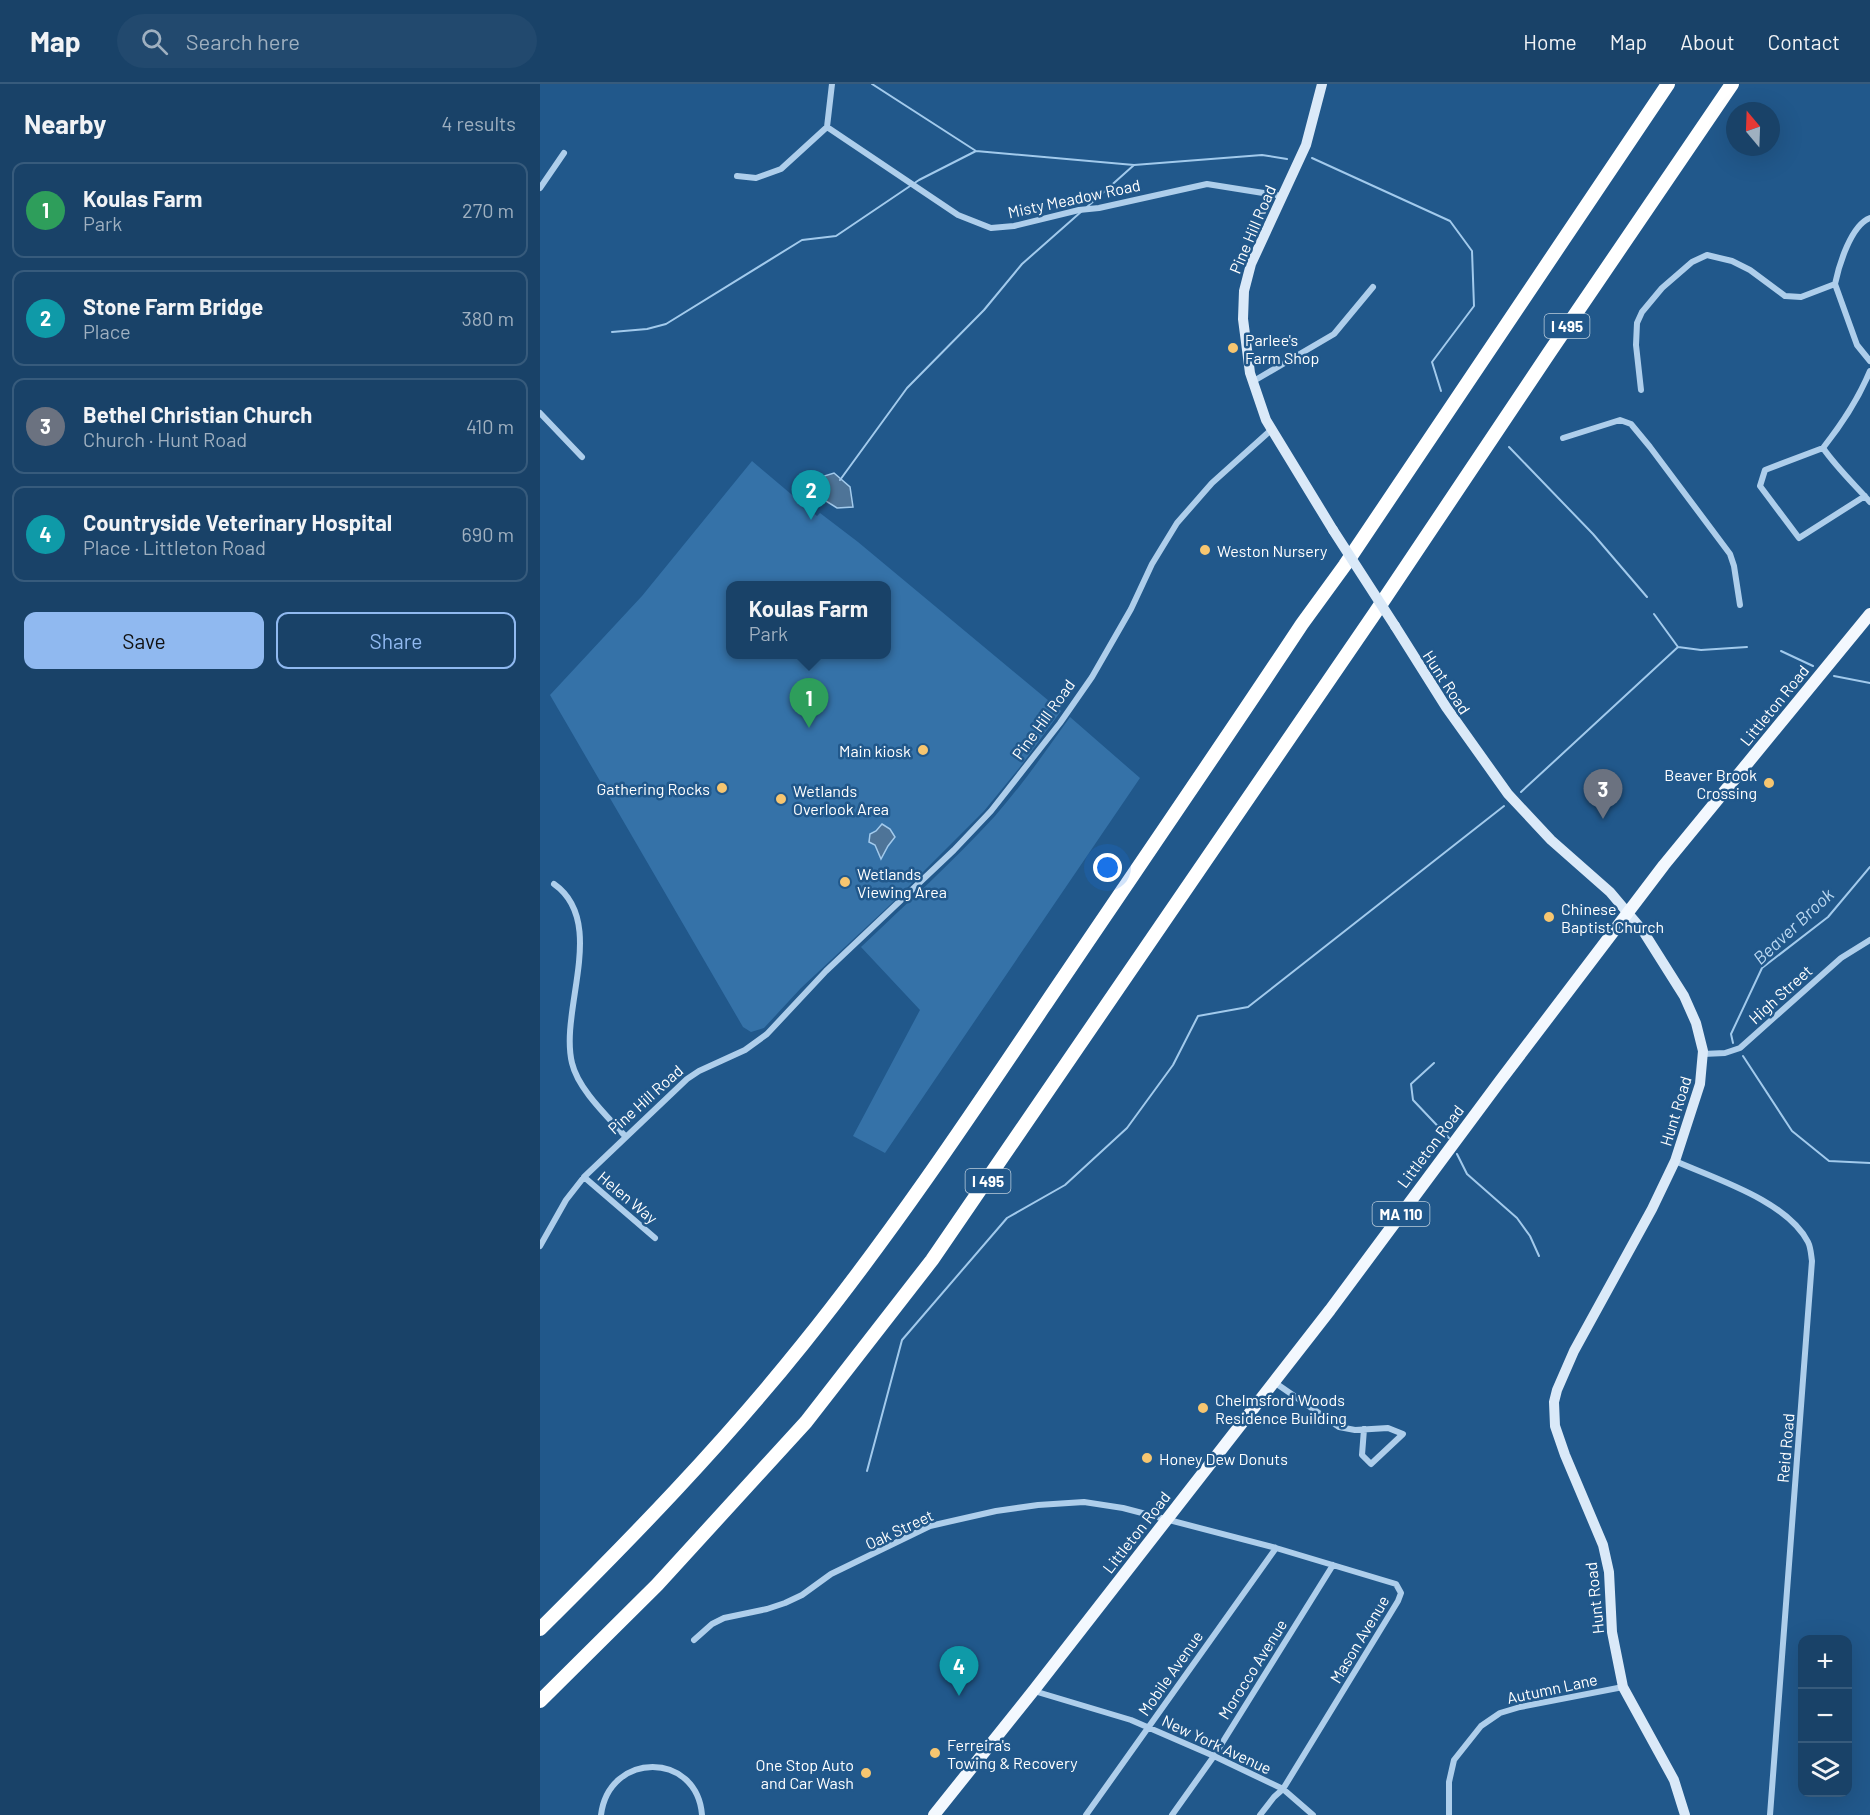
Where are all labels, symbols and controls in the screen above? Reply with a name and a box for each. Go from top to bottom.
search box [117,14,537,68]
text: Map [30,24,81,58]
icon: search [138,25,171,58]
text: Search here [186,28,300,54]
text: Home [1523,29,1577,54]
text: Map [1610,29,1647,54]
text: About [1680,29,1735,54]
text: Contact [1768,29,1840,54]
north arrow [1726,102,1780,156]
text: Nearby [24,108,106,139]
text: 4 results [441,111,516,135]
street label: Misty Meadow Road [1006,175,1142,221]
street label: Pine Hill Road [1225,182,1279,276]
text: Koulas Farm [83,185,202,211]
text: 1 [42,198,49,222]
text: 270 m [462,198,514,222]
text: Park [83,211,122,235]
text: Stone Farm Bridge [83,293,263,319]
text: 2 [40,306,51,330]
text: 380 m [461,306,514,330]
road number: I 495 [1544,314,1590,338]
text: Place [83,319,131,343]
place label: Parlee's Farm Shop [1245,330,1319,367]
marker: Parlee's Farm Shop [1226,341,1240,355]
text: Bethel Christian Church [83,401,312,427]
text: 3 [40,414,51,438]
text: 410 m [466,414,514,438]
text: Church · Hunt Road [83,427,247,451]
pin: 2 [792,470,830,520]
text: Countryside Veterinary Hospital [83,509,392,535]
text: 4 [39,522,52,546]
text: 690 m [461,522,514,546]
text: Place · Littleton Road [83,535,266,559]
place label: Weston Nursery [1217,541,1328,560]
marker: Weston Nursery [1198,543,1212,557]
popup [726,581,891,659]
text: Koulas Farm [749,595,868,621]
button: Save [24,612,264,669]
button: Share [276,612,516,669]
text: Park [749,621,788,645]
street label: Hunt Road [1419,647,1475,717]
street label: Littleton Road [1736,661,1812,749]
street label: Pine Hill Road [1008,675,1078,763]
pin: 1 [790,678,828,728]
place label: Main kiosk [839,741,911,760]
marker: Main kiosk [916,743,930,757]
place label: Beaver Brook Crossing [1664,765,1757,802]
pin: 3 [1584,770,1622,819]
marker: Beaver Brook Crossing [1762,776,1776,790]
place label: Gathering Rocks [597,779,710,798]
marker: Gathering Rocks [715,781,729,795]
place label: Wetlands Overlook Area [793,781,889,818]
marker: Wetlands Overlook Area [774,792,788,806]
your location [1093,853,1122,882]
place label: Wetlands Viewing Area [857,864,947,901]
marker: Wetlands Viewing Area [838,875,852,889]
water label: Beaver Brook [1748,883,1838,969]
place label: Chinese Baptist Church [1561,899,1664,936]
marker: Chinese Baptist Church [1542,910,1556,924]
street label: High Street [1744,961,1816,1027]
street label: Pine Hill Road [604,1060,686,1138]
street label: Hunt Road [1655,1074,1695,1148]
street label: Littleton Road [1393,1101,1467,1191]
street label: Helen Way [594,1167,662,1228]
road number: I 495 [966,1169,1010,1193]
road number: MA 110 [1372,1202,1430,1226]
place label: Chelmsford Woods Residence Building [1215,1390,1347,1427]
marker: Chelmsford Woods Residence Building [1196,1401,1210,1415]
street label: Reid Road [1772,1412,1798,1484]
place label: Honey Dew Donuts [1159,1449,1288,1468]
marker: Honey Dew Donuts [1140,1451,1154,1465]
street label: Littleton Road [1098,1487,1174,1577]
street label: Oak Street [862,1505,936,1553]
street label: Hunt Road [1581,1561,1607,1635]
street label: Mason Avenue [1325,1592,1393,1686]
street label: Morocco Avenue [1214,1616,1290,1722]
street label: Mobile Avenue [1134,1627,1206,1719]
map controls [1798,1635,1852,1797]
button: + [1798,1635,1852,1689]
pin: 4 [940,1646,978,1696]
street label: Autumn Lane [1505,1669,1599,1707]
button: − [1798,1689,1852,1743]
street label: New York Avenue [1159,1710,1275,1778]
place label: Ferreira's Towing & Recovery [947,1735,1078,1772]
button: layers [1798,1743,1852,1797]
marker: Ferreira's Towing & Recovery [928,1746,942,1760]
place label: One Stop Auto and Car Wash [756,1755,854,1792]
marker: One Stop Auto and Car Wash [859,1766,873,1780]

